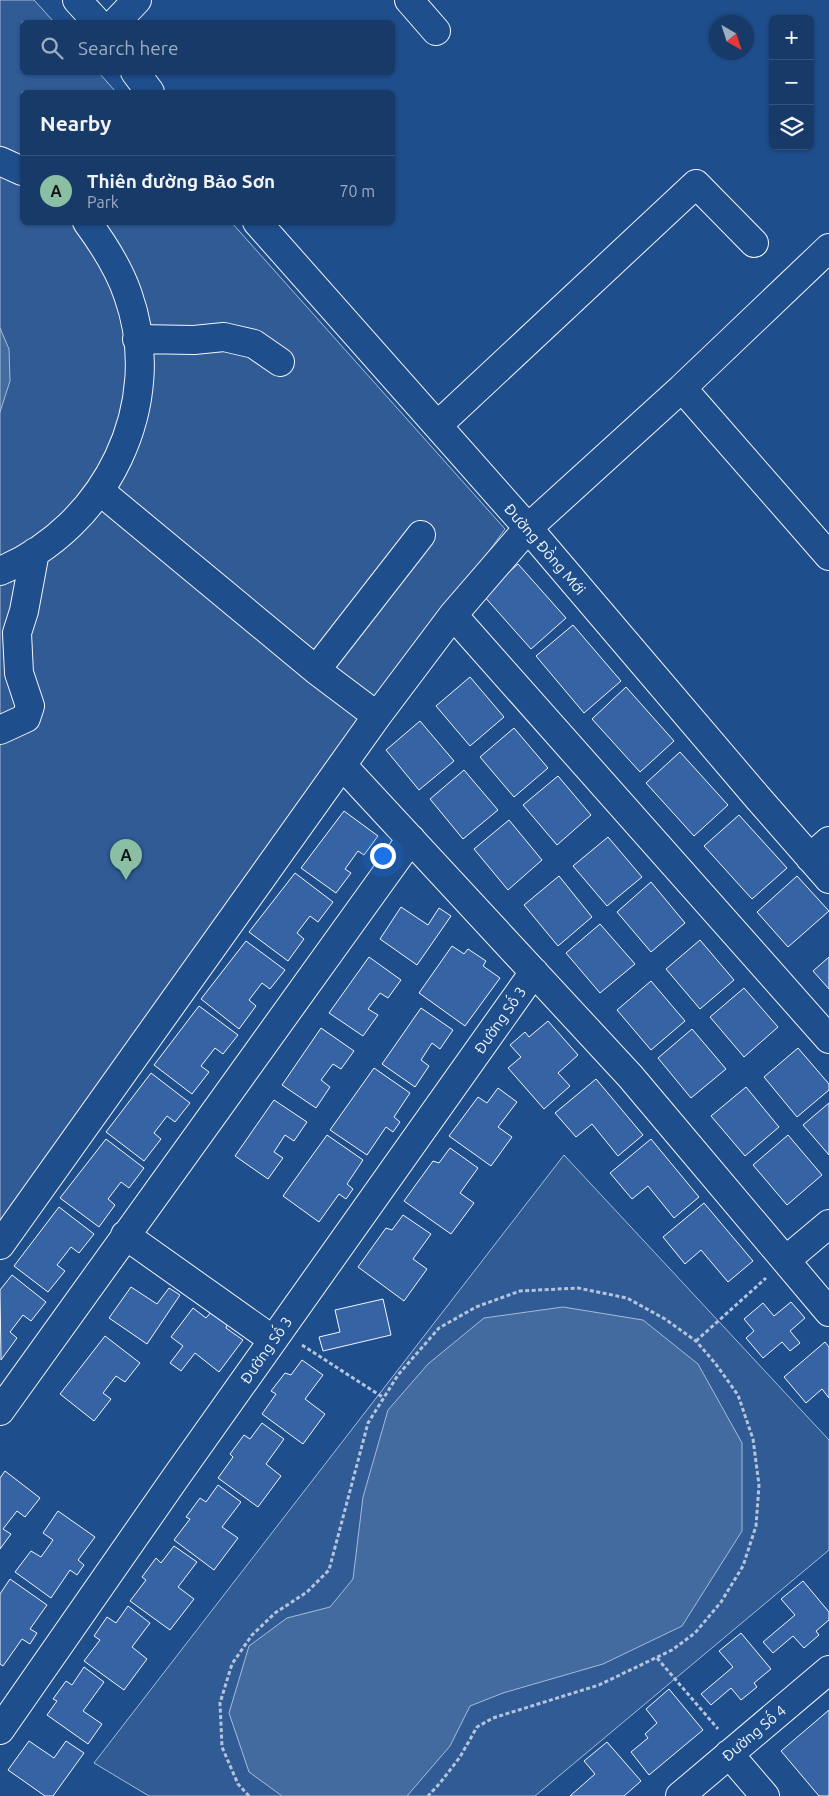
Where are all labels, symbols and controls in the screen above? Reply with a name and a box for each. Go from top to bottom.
north arrow [709,15,754,60]
map controls [769,15,814,150]
button: + [769,15,814,60]
search box [20,20,395,75]
icon: search [38,34,66,62]
text: Search here [78,37,178,59]
button: − [769,60,814,105]
button: layers [769,105,814,150]
text: Nearby [40,111,111,135]
text: Thiên đường Bảo Sơn [87,170,275,192]
text: A [50,182,62,200]
text: 70 m [339,182,375,200]
text: Park [87,193,119,211]
street label: Đường Đồng Mới [501,499,590,598]
pin: A [110,839,142,880]
your location [370,843,396,869]
street label: Đường Số 3 [469,982,529,1057]
street label: Đường Số 3 [235,1312,295,1387]
street label: Đường Số 4 [718,1700,789,1764]

